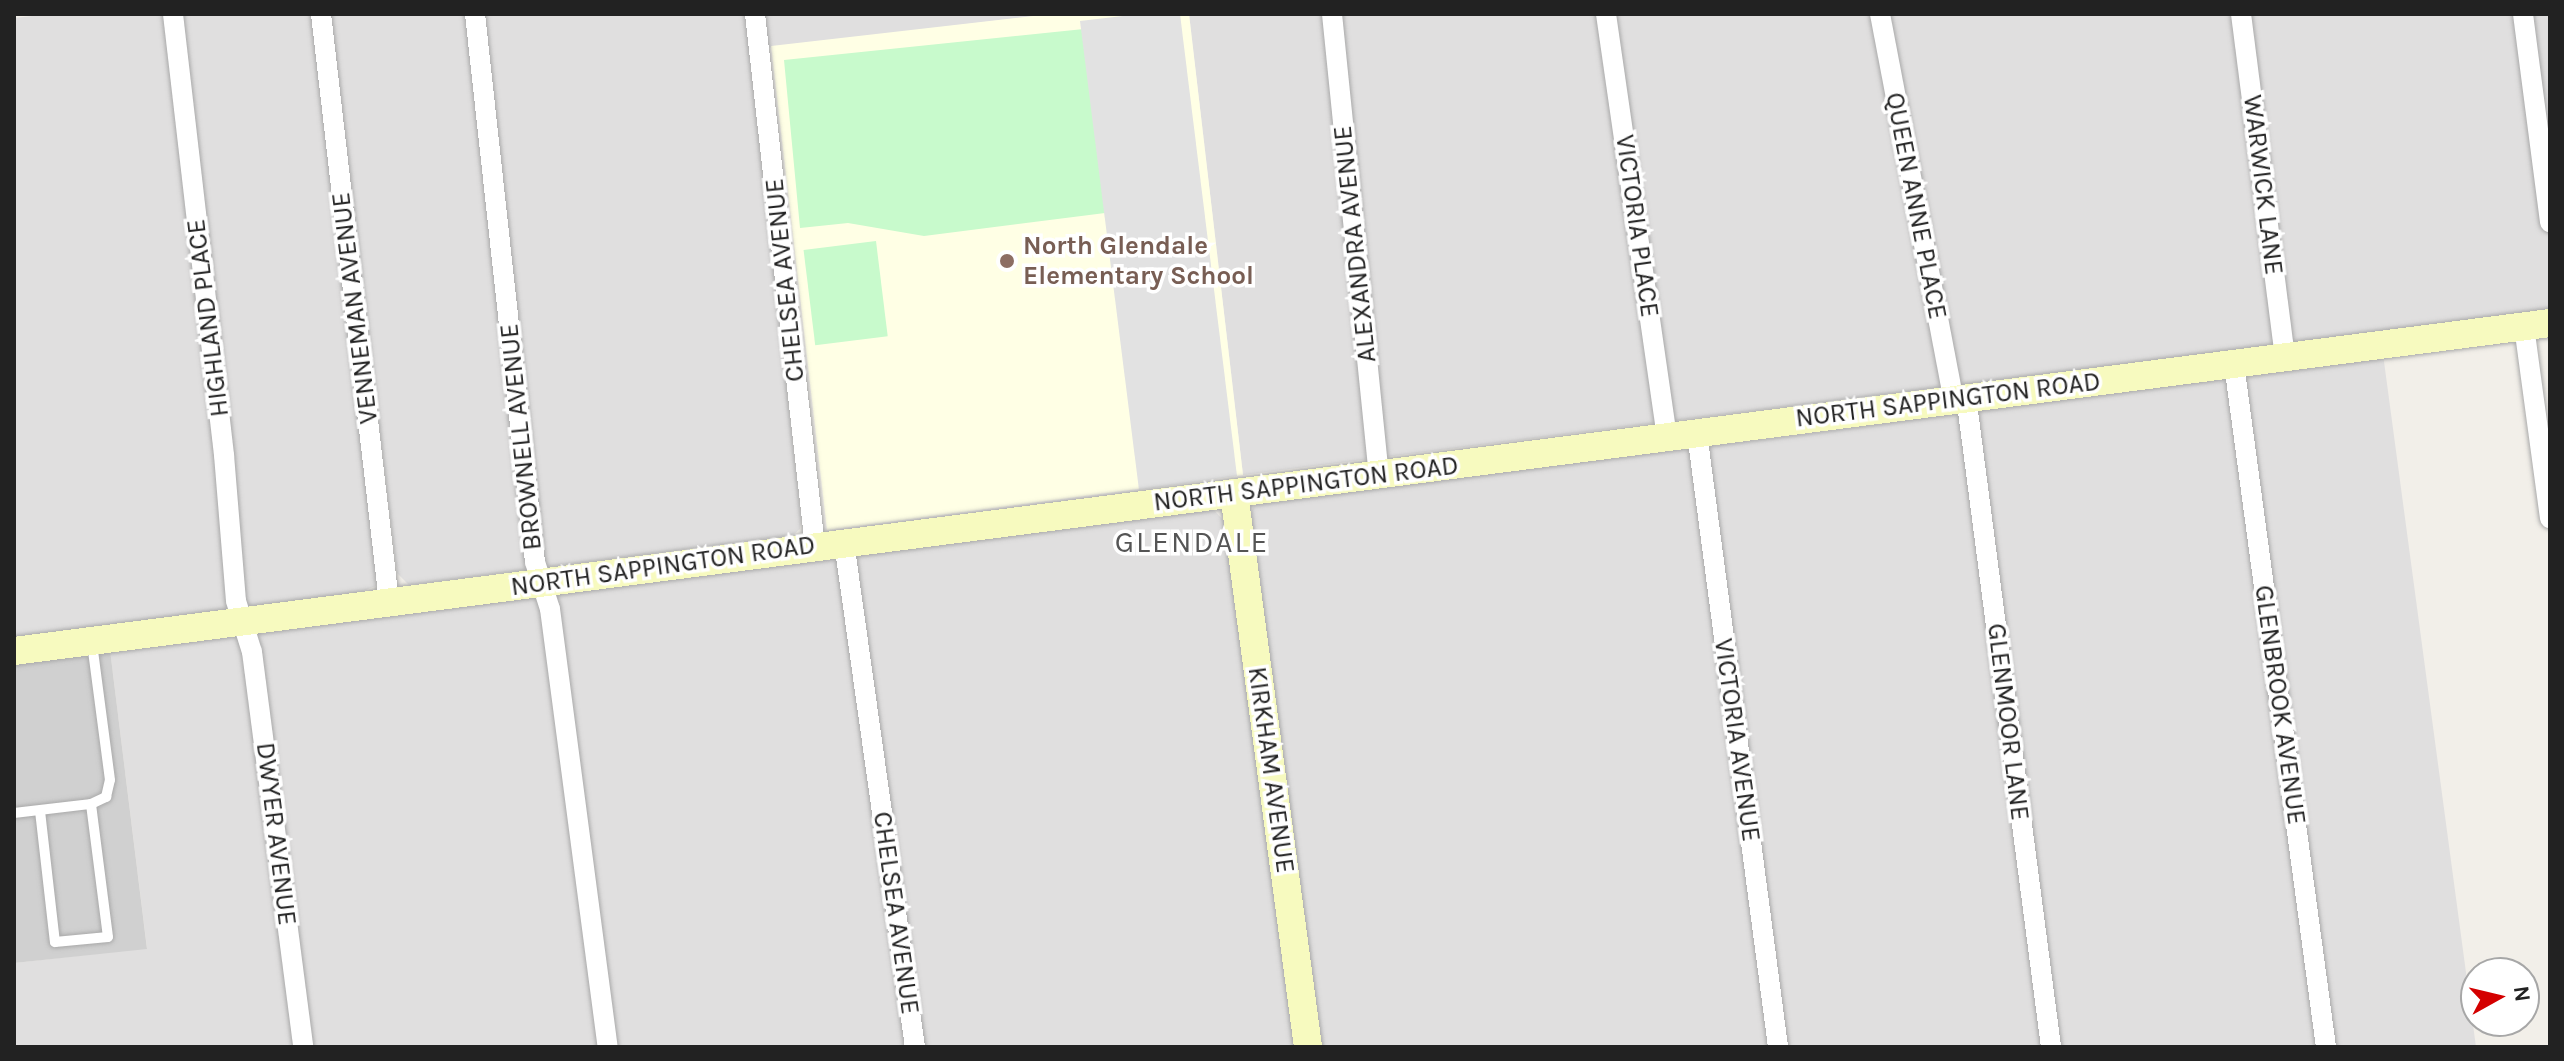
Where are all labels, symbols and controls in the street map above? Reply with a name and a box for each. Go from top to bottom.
street label: QUEEN ANNE PLACE [1879,90,1953,322]
street label: WARWICK LANE [2236,93,2290,277]
street label: ALEXANDRA AVENUE [1327,124,1383,364]
street label: VICTORIA PLACE [1609,133,1665,319]
street label: CHELSEA AVENUE [759,177,811,383]
street label: VENNEMAN AVENUE [325,190,385,426]
street label: HIGHLAND PLACE [180,217,236,419]
place label: North Glendale Elementary School [1023,230,1254,292]
marker: North Glendale Elementary School [998,252,1016,270]
street label: BROWNELL AVENUE [494,322,548,552]
street label: NORTH SAPPINGTON ROAD [1794,366,2102,434]
street label: NORTH SAPPINGTON ROAD [1152,450,1460,518]
district label: GLENDALE [1115,524,1269,560]
street label: NORTH SAPPINGTON ROAD [509,529,817,603]
street label: GLENBROOK AVENUE [2248,583,2312,827]
street label: GLENMOOR LANE [1980,622,2036,822]
street label: VICTORIA AVENUE [1707,636,1767,844]
street label: KIRKHAM AVENUE [1241,665,1301,875]
street label: DWYER AVENUE [249,741,303,927]
street label: CHELSEA AVENUE [866,810,926,1016]
north arrow [2460,957,2540,1037]
text: N [2508,984,2536,1004]

